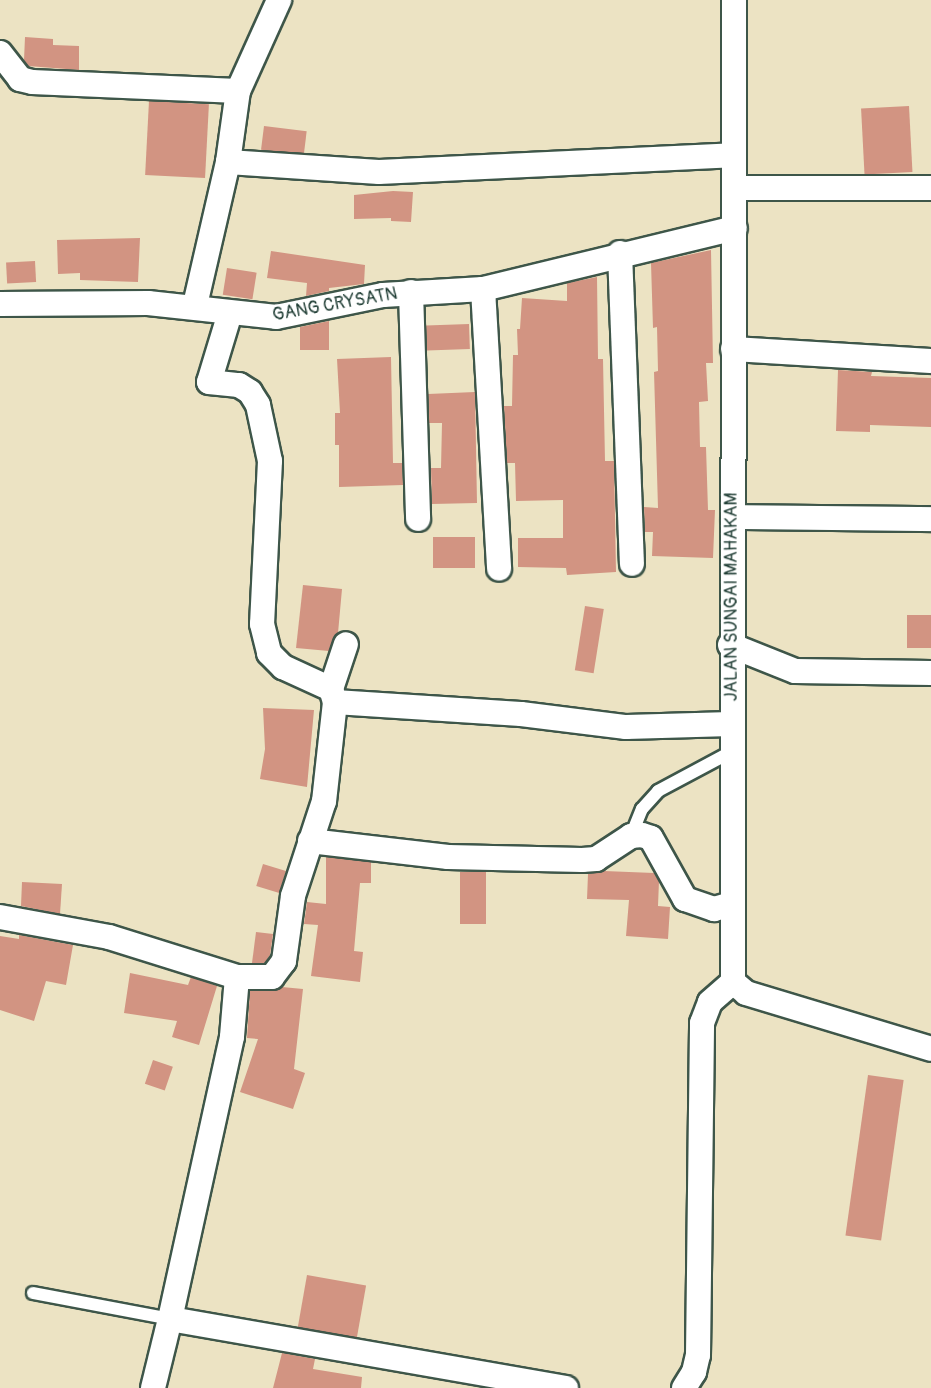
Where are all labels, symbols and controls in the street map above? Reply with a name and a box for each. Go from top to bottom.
street label: GANG CRYSATN [271,283,399,327]
street label: JALAN SUNGAI MAHAKAM [721,493,743,701]

